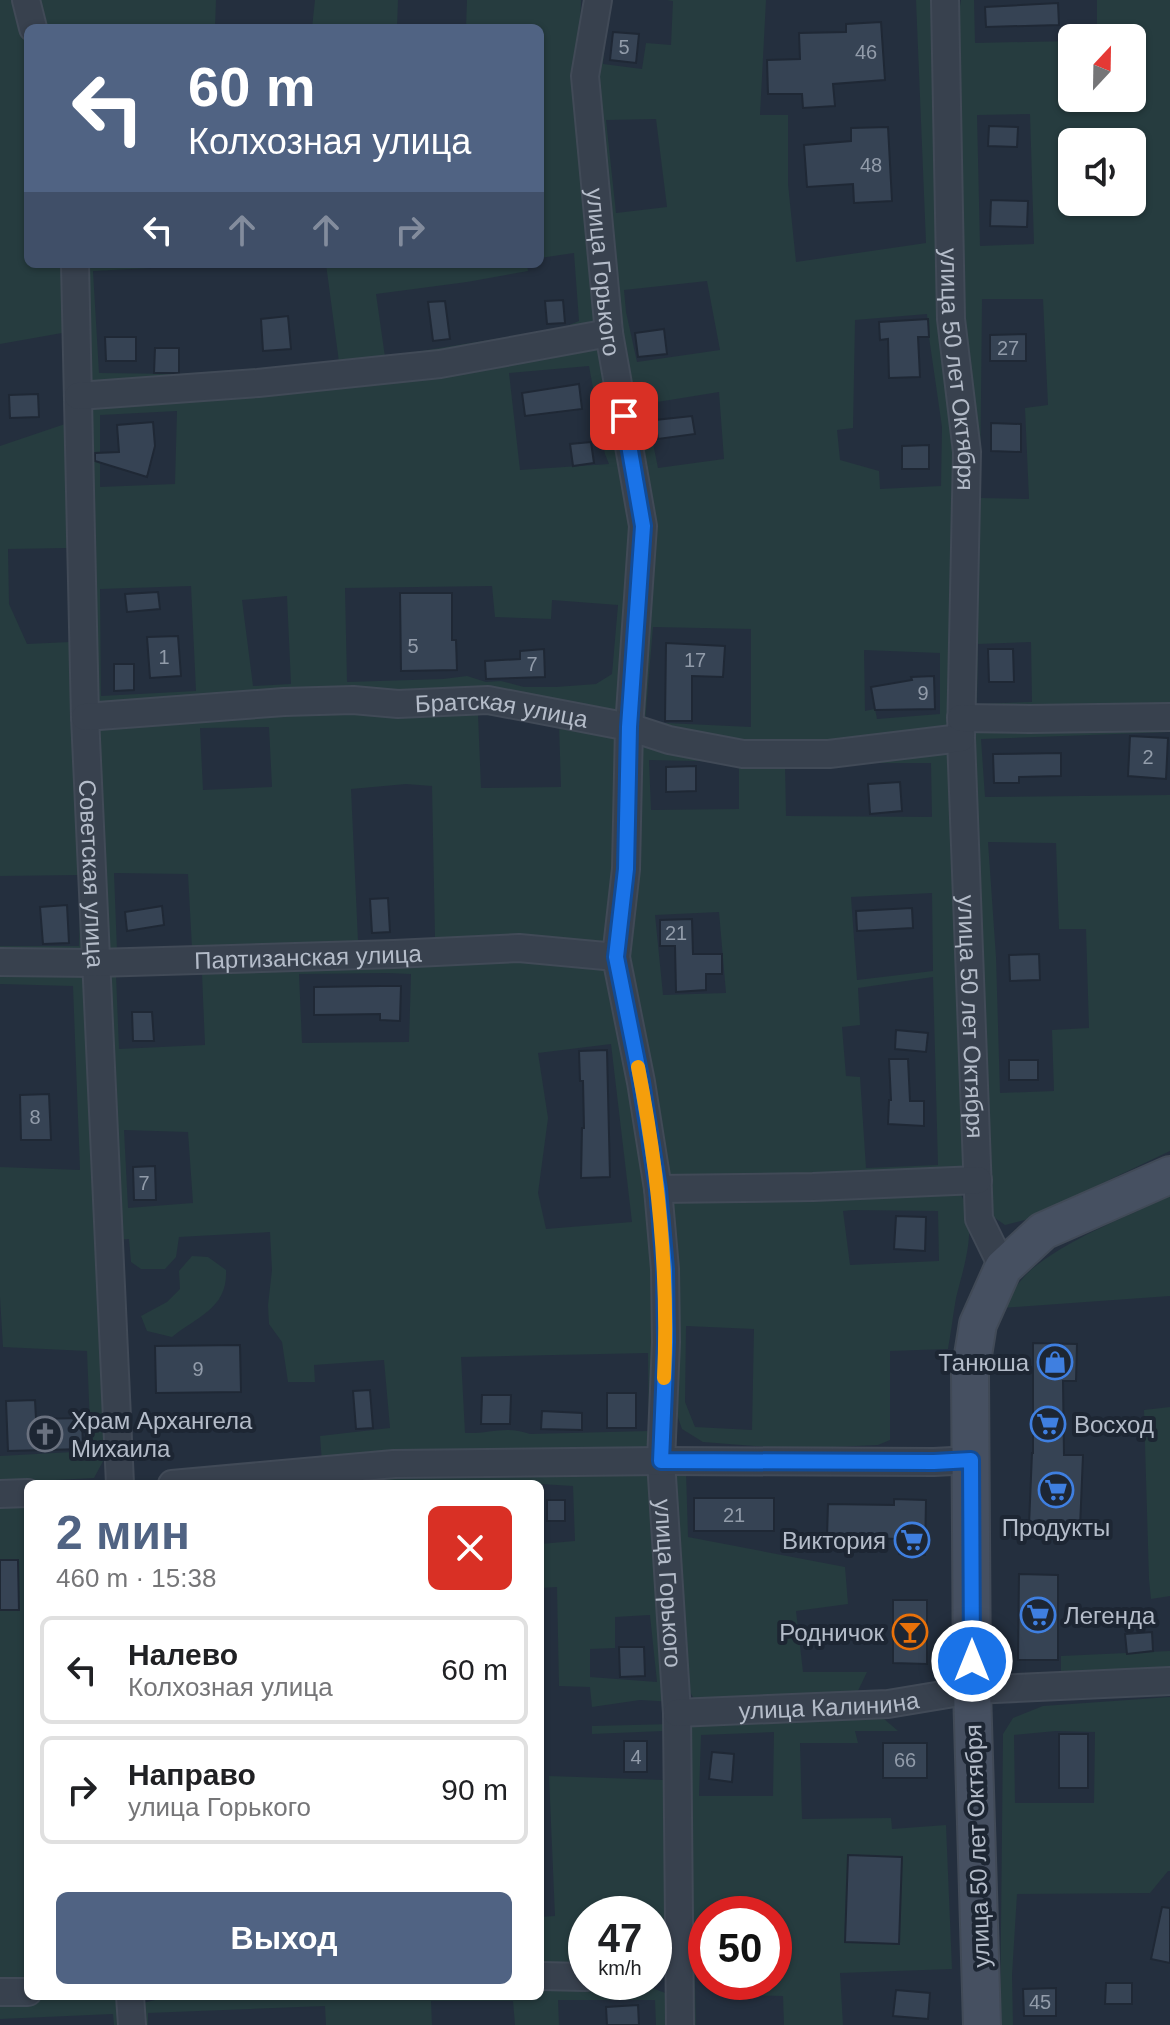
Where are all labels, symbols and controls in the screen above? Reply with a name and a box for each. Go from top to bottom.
north arrow [1058,24,1146,112]
map controls [1058,24,1146,216]
house number: 5 [618,36,630,58]
house number: 46 [855,41,877,63]
text: 60 m [188,55,316,118]
icon: left [56,56,160,160]
text: Колхозная улица [188,121,471,162]
button: sound [1058,128,1146,216]
house number: 48 [860,154,882,176]
street label: улица Горького [582,187,626,358]
icon: left [136,208,180,252]
icon: ahead [220,208,264,252]
icon: ahead [304,208,348,252]
icon: right [388,208,432,252]
street label: улица 50 лет Октября [936,248,981,491]
house number: 27 [997,337,1019,359]
pin [590,382,658,450]
icon: arrive [602,394,646,438]
house number: 5 [407,635,419,657]
house number: 1 [158,646,170,668]
house number: 17 [684,649,706,671]
house number: 7 [526,653,538,675]
house number: 9 [917,682,929,704]
street label: Братская улица [414,686,591,732]
house number: 2 [1142,746,1154,768]
street label: Советская улица [74,779,110,969]
street label: улица 50 лет Октября [953,895,989,1139]
house number: 21 [665,922,687,944]
street label: Партизанская улица [194,939,423,974]
house number: 8 [29,1106,41,1128]
house number: 7 [138,1172,150,1194]
shop icon: Танюша [1036,1343,1074,1381]
place label: Танюша [938,1349,1030,1376]
house number: 9 [192,1358,204,1380]
supermarket icon: Восход [1029,1405,1067,1443]
place label: Храм Архангела Михаила [71,1407,253,1462]
place label: Восход [1074,1411,1154,1438]
church icon: Храм Архангела Михаила [26,1415,64,1453]
supermarket icon: Продукты [1037,1471,1075,1509]
street label: улица Горького [650,1498,688,1668]
house number: 21 [723,1504,745,1526]
text: 2 мин [56,1506,190,1559]
button: close [428,1506,512,1590]
place label: Продукты [1002,1514,1110,1541]
supermarket icon: Виктория [893,1521,931,1559]
place label: Виктория [782,1527,886,1554]
text: 460 m · 15:38 [56,1563,216,1593]
supermarket icon: Легенда [1019,1596,1057,1634]
place label: Легенда [1064,1602,1156,1629]
bar icon: Родничок [891,1613,929,1651]
place label: Родничок [779,1619,884,1646]
position arrow [930,1619,1014,1703]
text: Налево [128,1638,238,1671]
icon: left [60,1648,104,1692]
text: 60 m [441,1653,508,1686]
text: Колхозная улица [128,1672,333,1702]
street label: улица Калинина [738,1685,922,1724]
street label: улица 50 лет Октября [959,1724,995,1968]
house number: 4 [630,1746,642,1768]
house number: 66 [894,1749,916,1771]
text: Направо [128,1758,256,1791]
icon: right [60,1768,104,1812]
text: 90 m [441,1773,508,1806]
text: улица Горького [128,1792,311,1822]
button: Выход [56,1892,512,1984]
speed limit sign: 50 [688,1896,792,2000]
text: 47 [598,1916,642,1960]
text: km/h [598,1957,642,1979]
house number: 45 [1029,1991,1051,2013]

